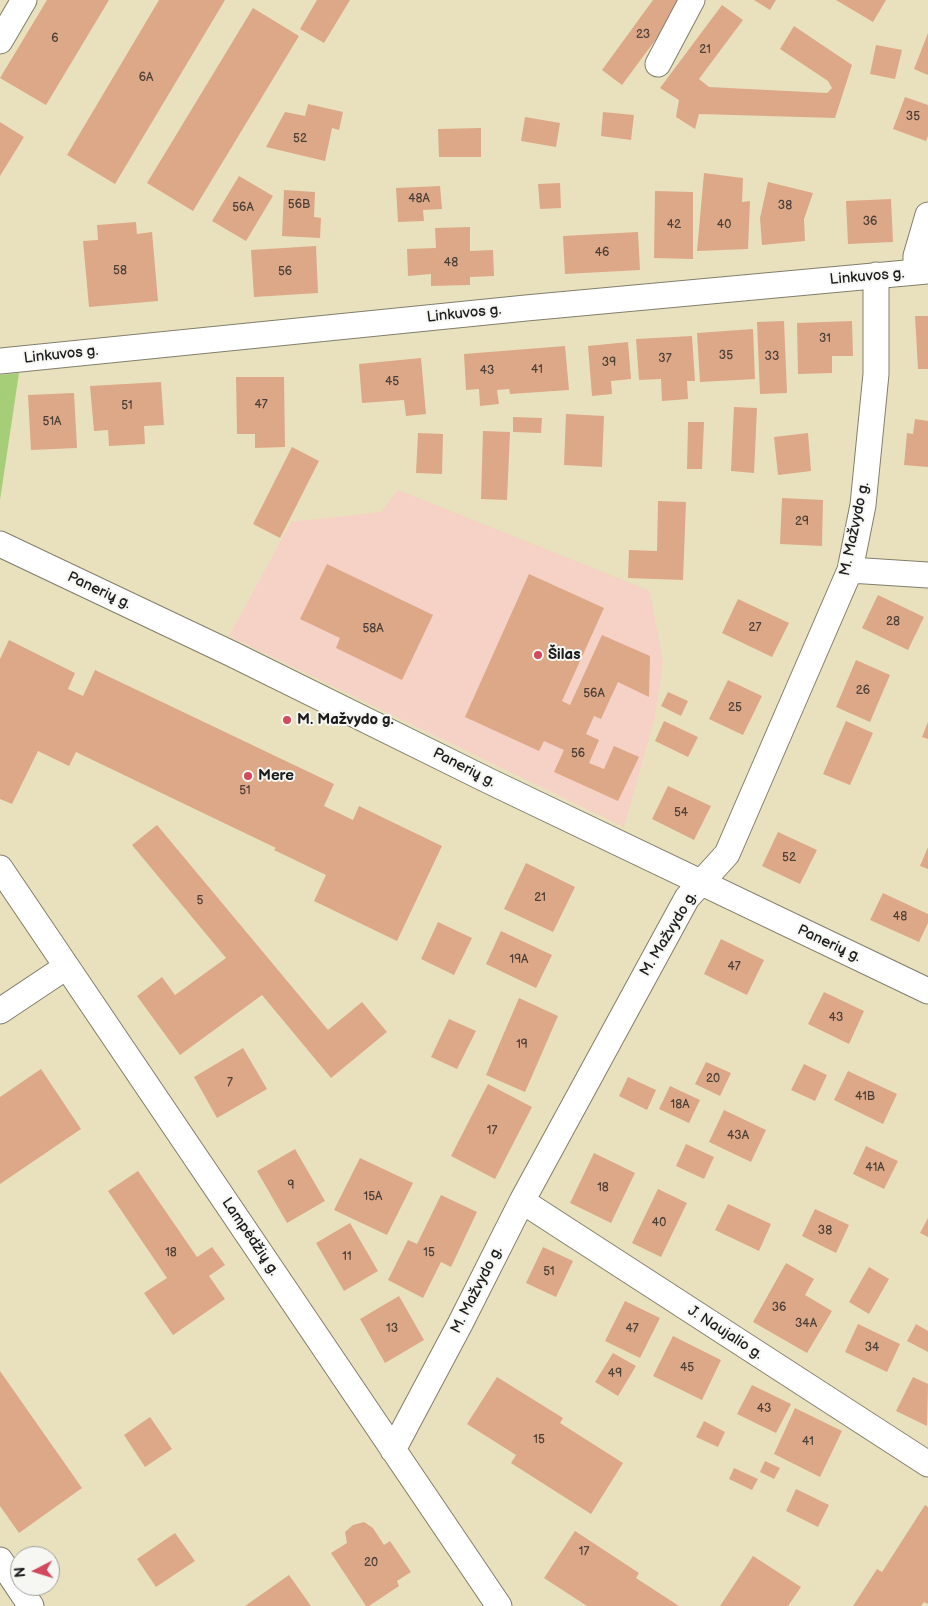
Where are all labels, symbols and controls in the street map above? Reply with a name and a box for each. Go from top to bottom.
house number: 23 [636,28,650,42]
house number: 6 [51,32,59,46]
house number: 21 [699,43,711,57]
house number: 6A [139,71,153,85]
house number: 35 [906,110,920,124]
house number: 52 [293,132,307,146]
house number: 48A [408,192,430,206]
house number: 56B [288,198,310,212]
house number: 38 [778,199,792,213]
house number: 56A [232,201,254,215]
house number: 36 [863,215,877,229]
house number: 42 [667,218,681,232]
house number: 40 [717,218,731,232]
house number: 46 [595,246,609,260]
house number: 48 [444,256,458,270]
house number: 58 [113,264,127,278]
house number: 56 [278,265,292,279]
street label: Linkuvos g. [829,265,905,289]
street label: Linkuvos g. [426,301,502,327]
house number: 31 [819,332,831,346]
street label: Linkuvos g. [23,342,99,368]
house number: 35 [719,349,733,363]
house number: 33 [765,350,779,364]
house number: 37 [658,352,672,366]
house number: 39 [602,356,616,370]
house number: 41 [531,363,543,377]
house number: 43 [480,364,494,378]
house number: 45 [385,375,399,389]
house number: 47 [254,398,268,412]
house number: 51 [121,399,133,413]
house number: 51A [43,415,61,429]
street label: M. Mažvydo g. [836,480,874,578]
house number: 29 [795,515,809,529]
street label: Panerių g. [64,568,134,614]
house number: 28 [886,615,900,629]
house number: 27 [749,621,761,635]
house number: 58A [362,622,384,636]
place label: Šilas [548,646,581,664]
marker: Šilas [532,649,544,661]
house number: 26 [856,684,870,698]
house number: 56A [583,687,605,701]
house number: 25 [728,701,742,715]
place label: M. Mažvydo g. [297,711,394,729]
marker: M. Mažvydo g. [281,714,293,726]
street label: Panerių g. [430,745,498,791]
house number: 56 [571,747,585,761]
place label: Mere [258,767,294,785]
marker: Mere [242,770,254,782]
house number: 51 [239,784,251,798]
house number: 54 [674,806,688,820]
house number: 52 [782,851,796,865]
street label: M. Mažvydo g. [637,888,701,980]
house number: 21 [534,891,546,905]
house number: 5 [197,894,203,908]
house number: 48 [893,910,907,924]
street label: Panerių g. [794,921,864,967]
house number: 19A [510,953,528,967]
house number: 47 [727,960,741,974]
house number: 43 [829,1011,843,1025]
house number: 19 [516,1038,528,1052]
house number: 20 [706,1072,720,1086]
house number: 7 [227,1076,233,1090]
house number: 41B [855,1090,875,1104]
house number: 18A [671,1098,689,1112]
house number: 17 [487,1124,497,1138]
house number: 43A [727,1129,749,1143]
house number: 41A [865,1161,885,1175]
house number: 9 [288,1179,294,1193]
house number: 18 [597,1181,609,1195]
house number: 15A [364,1190,382,1204]
street label: Lampėdžių g. [217,1195,283,1279]
house number: 40 [652,1216,666,1230]
house number: 38 [818,1224,832,1238]
street label: M. Mažvydo g. [447,1243,507,1337]
house number: 18 [165,1246,177,1260]
house number: 15 [423,1246,435,1260]
house number: 11 [342,1250,352,1264]
house number: 51 [543,1265,555,1279]
house number: 36 [772,1301,786,1315]
street label: J. Naujalio g. [684,1302,766,1364]
house number: 34A [795,1317,817,1331]
house number: 13 [386,1322,398,1336]
house number: 47 [625,1322,639,1336]
house number: 34 [865,1341,879,1355]
house number: 45 [680,1361,694,1375]
house number: 49 [608,1367,622,1381]
house number: 43 [757,1402,771,1416]
house number: 15 [533,1433,545,1447]
house number: 41 [802,1435,814,1449]
house number: 17 [579,1545,589,1559]
north arrow [10,1546,60,1596]
house number: 20 [364,1556,378,1570]
text: N [12,1566,29,1578]

